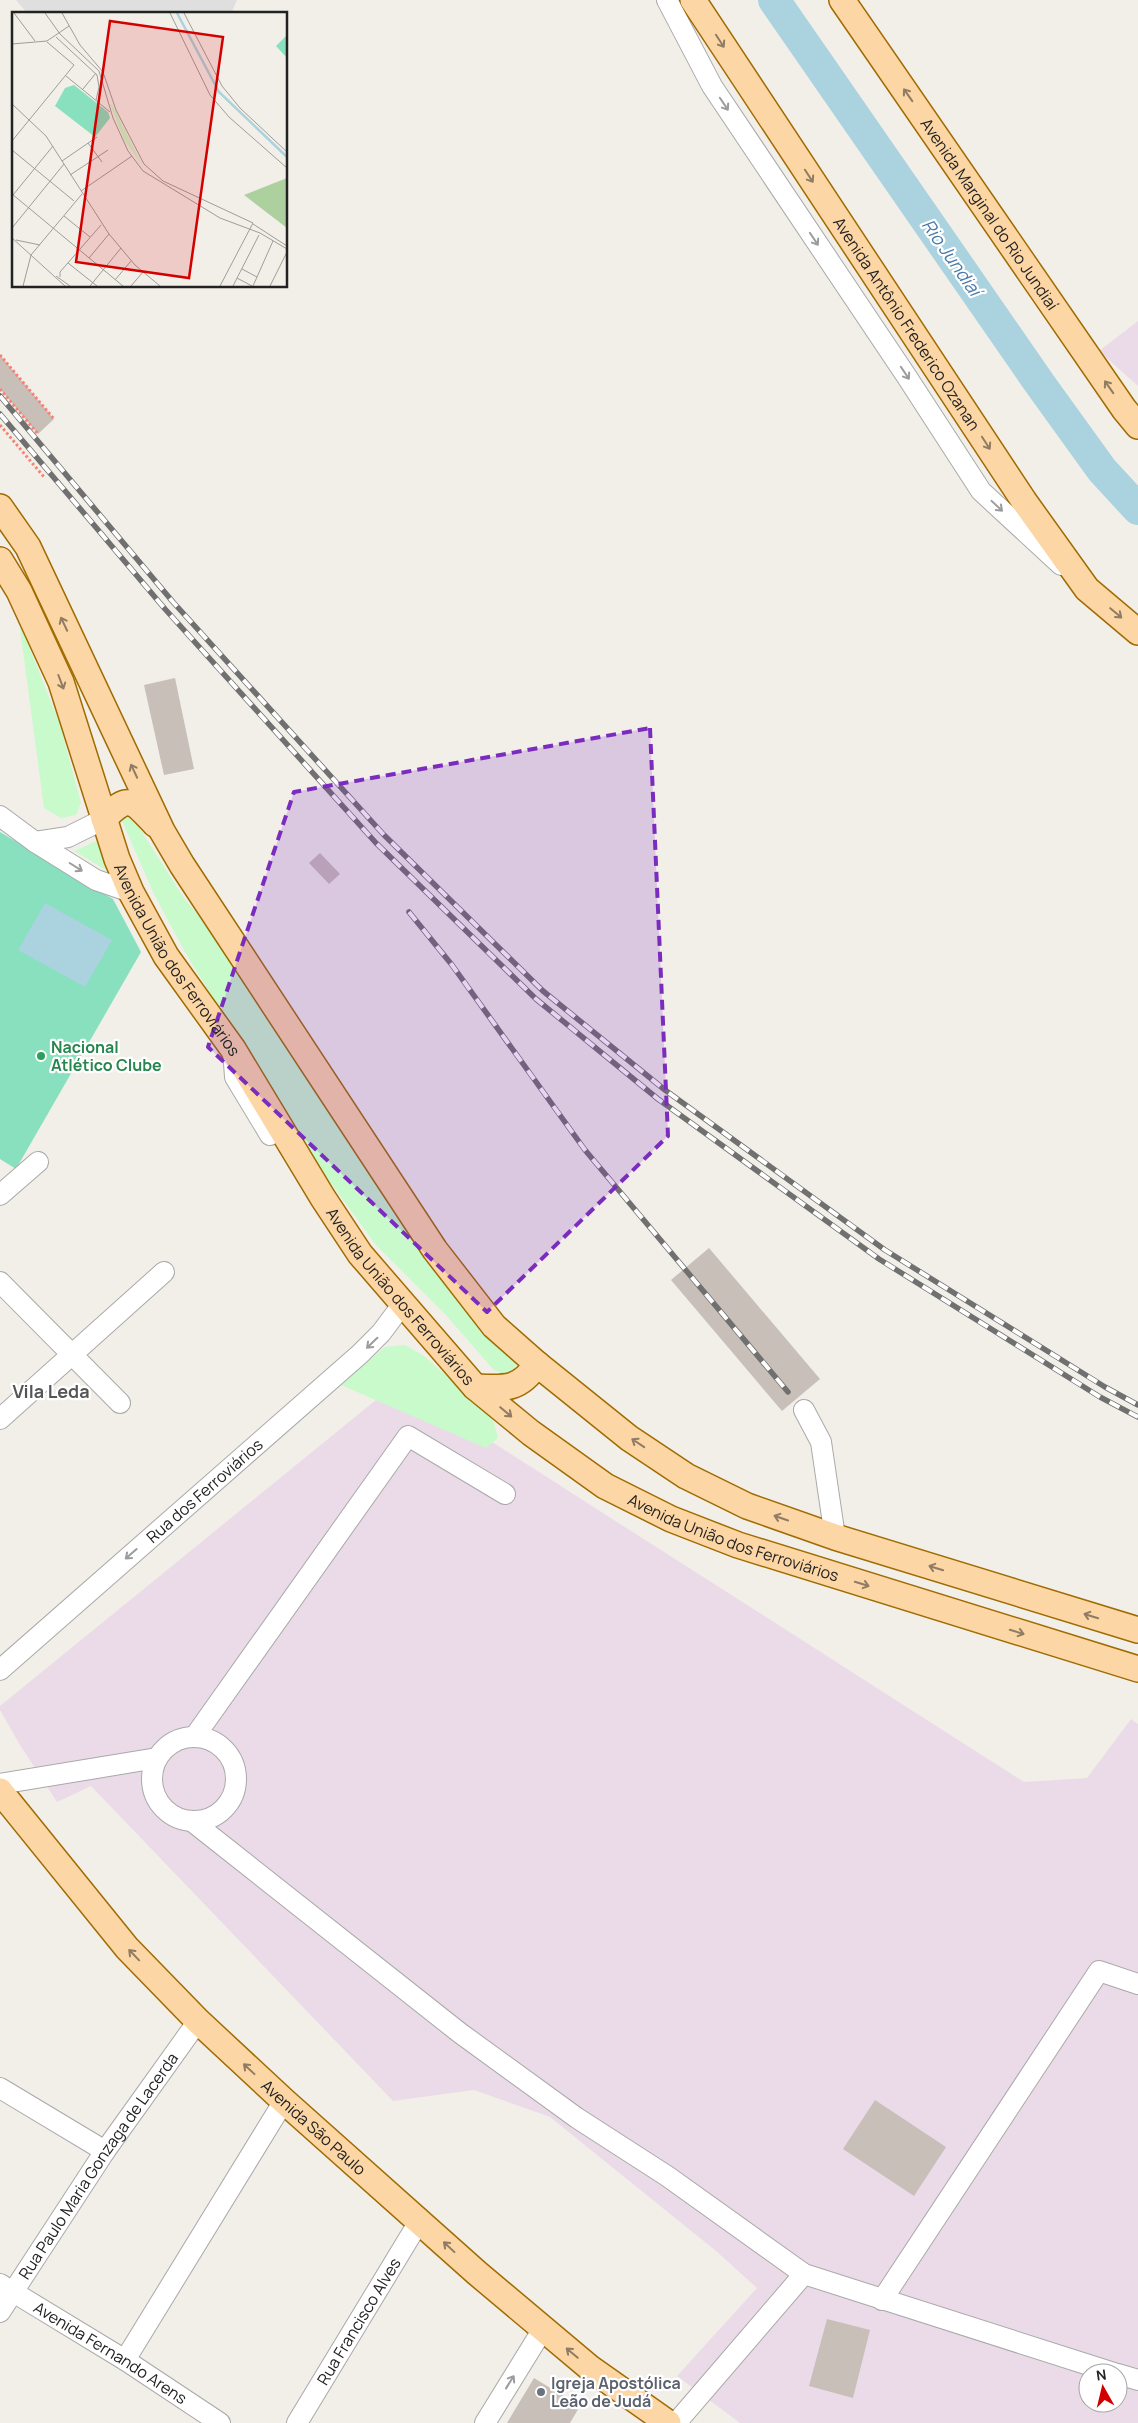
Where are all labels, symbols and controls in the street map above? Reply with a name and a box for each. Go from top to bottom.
inset map [12,12,288,288]
one-way arrow [715,33,725,47]
one-way arrow [903,88,913,102]
one-way arrow [719,96,729,110]
street label: Avenida Marginal do Rio Jundiaí [916,115,1062,313]
one-way arrow [804,169,814,183]
street label: Avenida Antônio Frederico Ozanan [828,213,985,435]
water label: Rio Jundiaí [918,215,986,299]
one-way arrow [809,231,819,245]
one-way arrow [900,366,910,380]
one-way arrow [1104,381,1114,395]
one-way arrow [981,436,991,450]
one-way arrow [991,500,1004,512]
one-way arrow [1109,607,1122,618]
one-way arrow [59,617,69,632]
one-way arrow [57,674,66,689]
one-way arrow [129,764,138,779]
street label: Avenida União dos Ferroviários [109,860,246,1060]
one-way arrow [69,863,83,873]
place label: Nacional Atlético Clube [51,1036,162,1076]
marker: Nacional Atlético Clube [35,1050,47,1062]
street label: Avenida União dos Ferroviários [321,1203,480,1390]
one-way arrow [365,1337,378,1349]
district label: Vila Leda [12,1379,90,1403]
one-way arrow [499,1406,512,1417]
street label: Rua dos Ferroviários [142,1433,267,1548]
one-way arrow [631,1438,645,1449]
street label: Avenida União dos Ferroviários [624,1488,842,1587]
one-way arrow [774,1513,790,1522]
one-way arrow [125,1548,138,1560]
one-way arrow [929,1563,944,1572]
one-way arrow [854,1579,870,1589]
one-way arrow [1084,1610,1100,1620]
one-way arrow [1009,1627,1025,1637]
one-way arrow [127,1949,140,1961]
street label: Rua Paulo Maria Gonzaga de Lacerda [13,2048,183,2284]
one-way arrow [243,2063,256,2075]
street label: Avenida São Paulo [257,2075,371,2180]
one-way arrow [442,2241,455,2253]
street label: Rua Francisco Alves [312,2253,406,2389]
street label: Avenida Fernando Arens [30,2296,191,2409]
one-way arrow [566,2348,579,2359]
north arrow [1078,2363,1128,2413]
text: N [1095,2365,1107,2385]
place label: Igreja Apostólica Leão de Judá [551,2372,681,2412]
one-way arrow [506,2375,516,2389]
marker: Igreja Apostólica Leão de Judá [535,2386,547,2398]

